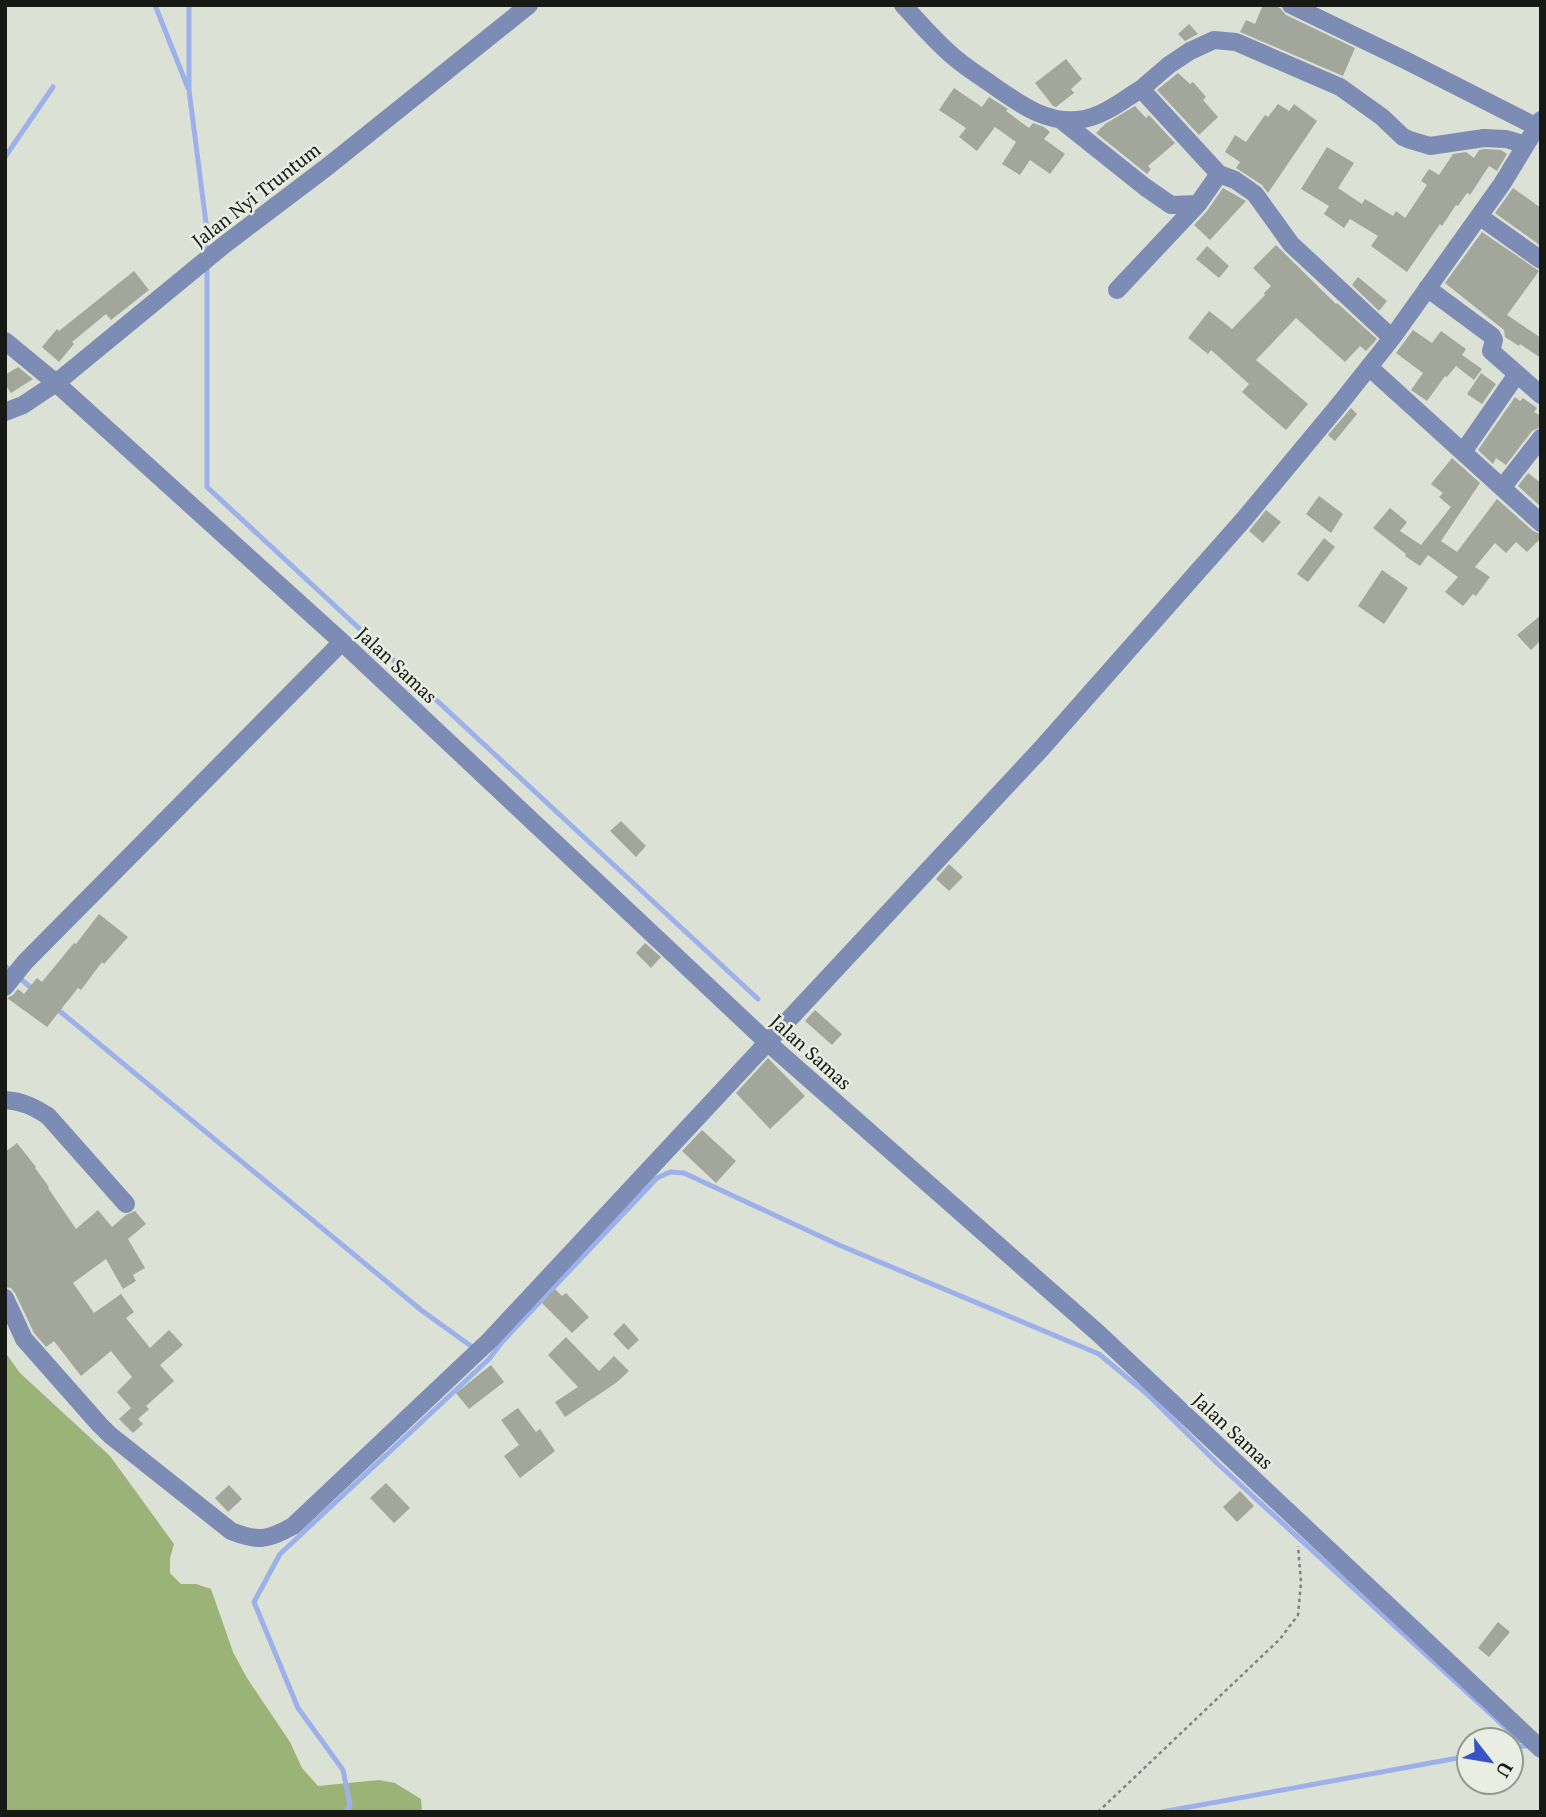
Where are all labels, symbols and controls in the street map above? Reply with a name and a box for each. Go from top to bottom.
street label: Jalan Nyi Truntum [186,136,325,253]
street label: Jalan Samas [352,621,443,708]
street label: Jalan Samas [765,1008,857,1095]
street label: Jalan Samas [1188,1387,1279,1474]
north arrow [1455,1726,1525,1796]
text: U [1491,1758,1519,1783]

